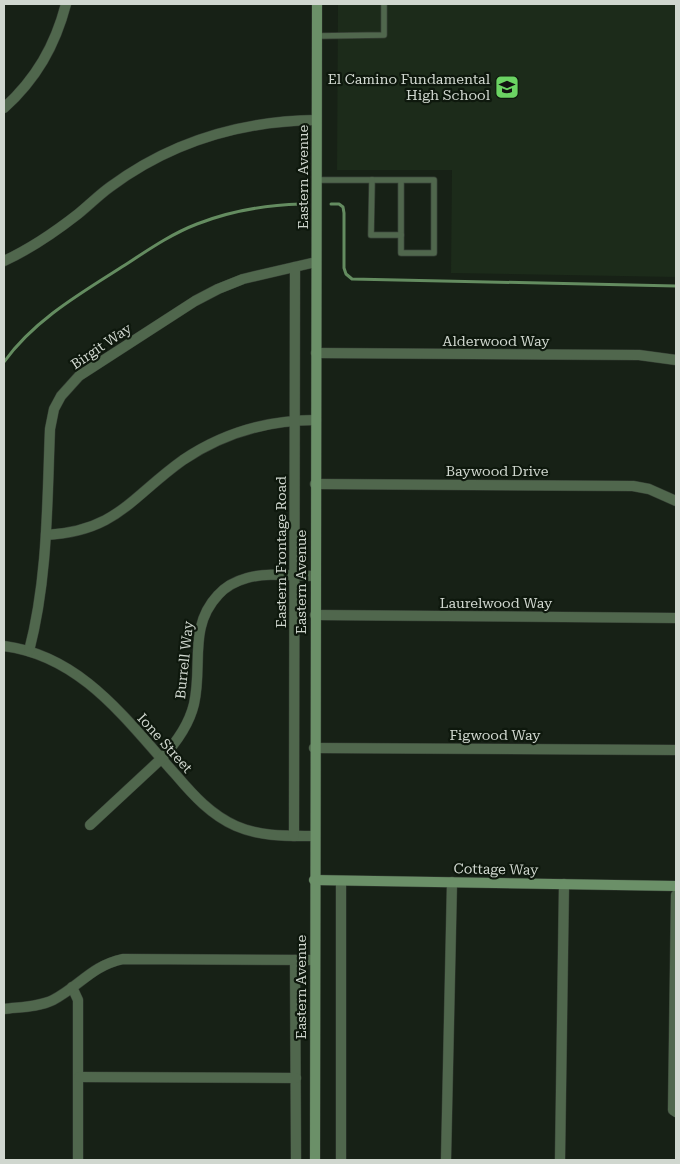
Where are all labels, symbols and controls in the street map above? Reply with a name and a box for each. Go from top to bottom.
place label: El Camino Fundamental High School [328,71,491,103]
school or university icon: El Camino Fundamental High School [494,74,520,100]
street label: Eastern Avenue [295,124,311,229]
street label: Birgit Way [68,319,135,372]
street label: Alderwood Way [442,333,550,349]
street label: Baywood Drive [446,463,549,479]
street label: Eastern Frontage Road [273,476,289,628]
street label: Eastern Avenue [293,529,309,634]
street label: Laurelwood Way [440,595,553,611]
street label: Burrell Way [172,620,196,700]
street label: Ione Street [134,710,196,776]
street label: Figwood Way [449,727,541,743]
street label: Cottage Way [453,860,539,878]
street label: Eastern Avenue [293,934,309,1039]

